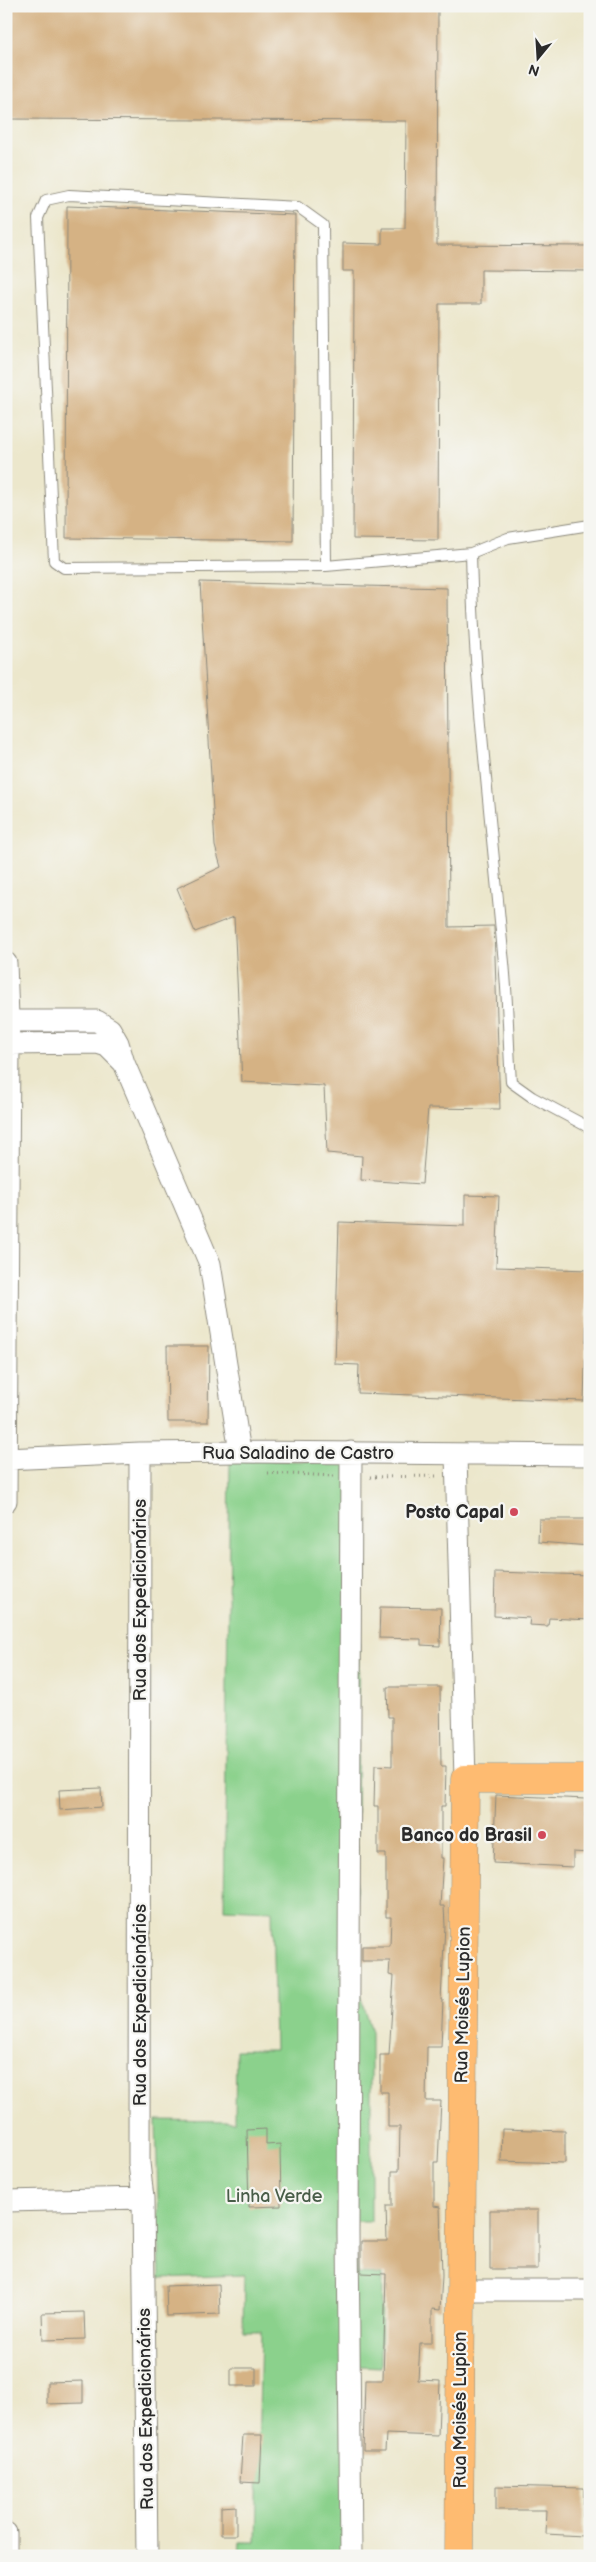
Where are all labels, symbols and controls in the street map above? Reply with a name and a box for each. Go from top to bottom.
north arrow [514,32,564,82]
text: N [527,60,542,80]
street label: Rua Saladino de Castro [202,1443,394,1464]
street label: Rua dos Expedicionários [130,1499,151,1701]
place label: Posto Capal [405,1502,504,1523]
marker: Posto Capal [508,1506,520,1518]
place label: Banco do Brasil [401,1825,532,1846]
marker: Banco do Brasil [536,1829,548,1841]
street label: Rua dos Expedicionários [130,1904,151,2106]
street label: Rua Moisés Lupion [451,1926,475,2084]
park label: Linha Verde [226,2186,323,2207]
street label: Rua dos Expedicionários [134,2308,158,2510]
street label: Rua Moisés Lupion [450,2332,471,2488]

